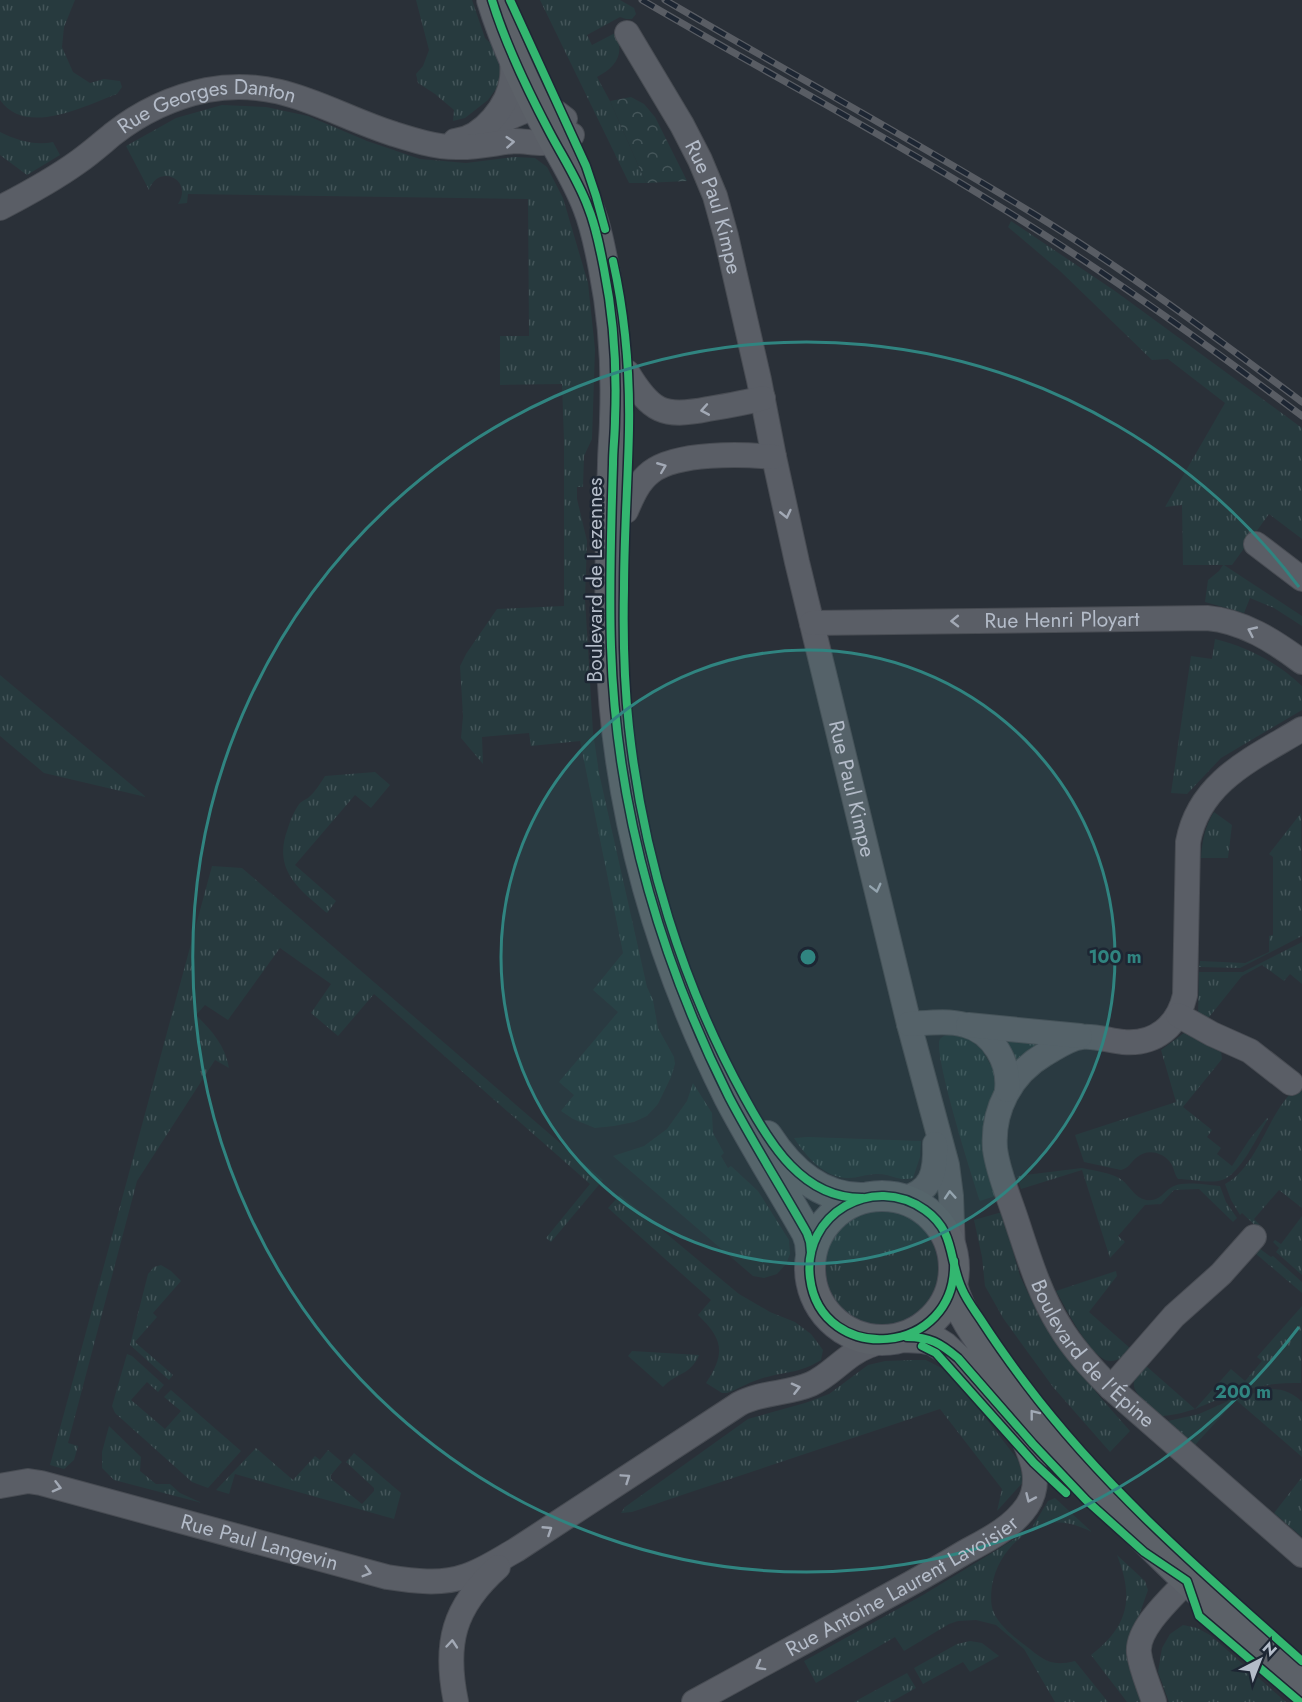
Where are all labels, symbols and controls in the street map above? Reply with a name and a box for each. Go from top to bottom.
street label: Rue Georges Danton [111,72,300,141]
street label: Rue Paul Kimpe [677,135,749,277]
one-way arrow [506,136,515,149]
one-way arrow [701,403,711,416]
one-way arrow [655,462,666,474]
street label: Boulevard de Lezennes [580,478,610,682]
one-way arrow [779,509,792,519]
street label: Rue Henri Ployart [984,604,1140,636]
one-way arrow [950,614,959,627]
one-way arrow [1248,627,1259,639]
street label: Rue Paul Kimpe [821,717,883,860]
one-way arrow [869,882,882,892]
text: 100 m [1088,944,1142,970]
centre of rings [798,947,818,967]
one-way arrow [944,1190,957,1199]
street label: Boulevard de l'Épine [1023,1275,1162,1435]
text: 200 m [1215,1379,1271,1405]
one-way arrow [791,1382,801,1395]
one-way arrow [1031,1410,1042,1421]
one-way arrow [620,1474,631,1485]
one-way arrow [52,1480,62,1493]
one-way arrow [1025,1491,1037,1502]
street label: Rue Paul Langevin [177,1507,342,1578]
street label: Rue Antoine Laurent Lavoisier [780,1508,1026,1664]
one-way arrow [541,1526,552,1537]
one-way arrow [362,1564,372,1577]
north arrow [1230,1630,1290,1690]
text: N [1257,1636,1282,1662]
one-way arrow [445,1639,458,1649]
one-way arrow [756,1659,766,1670]

